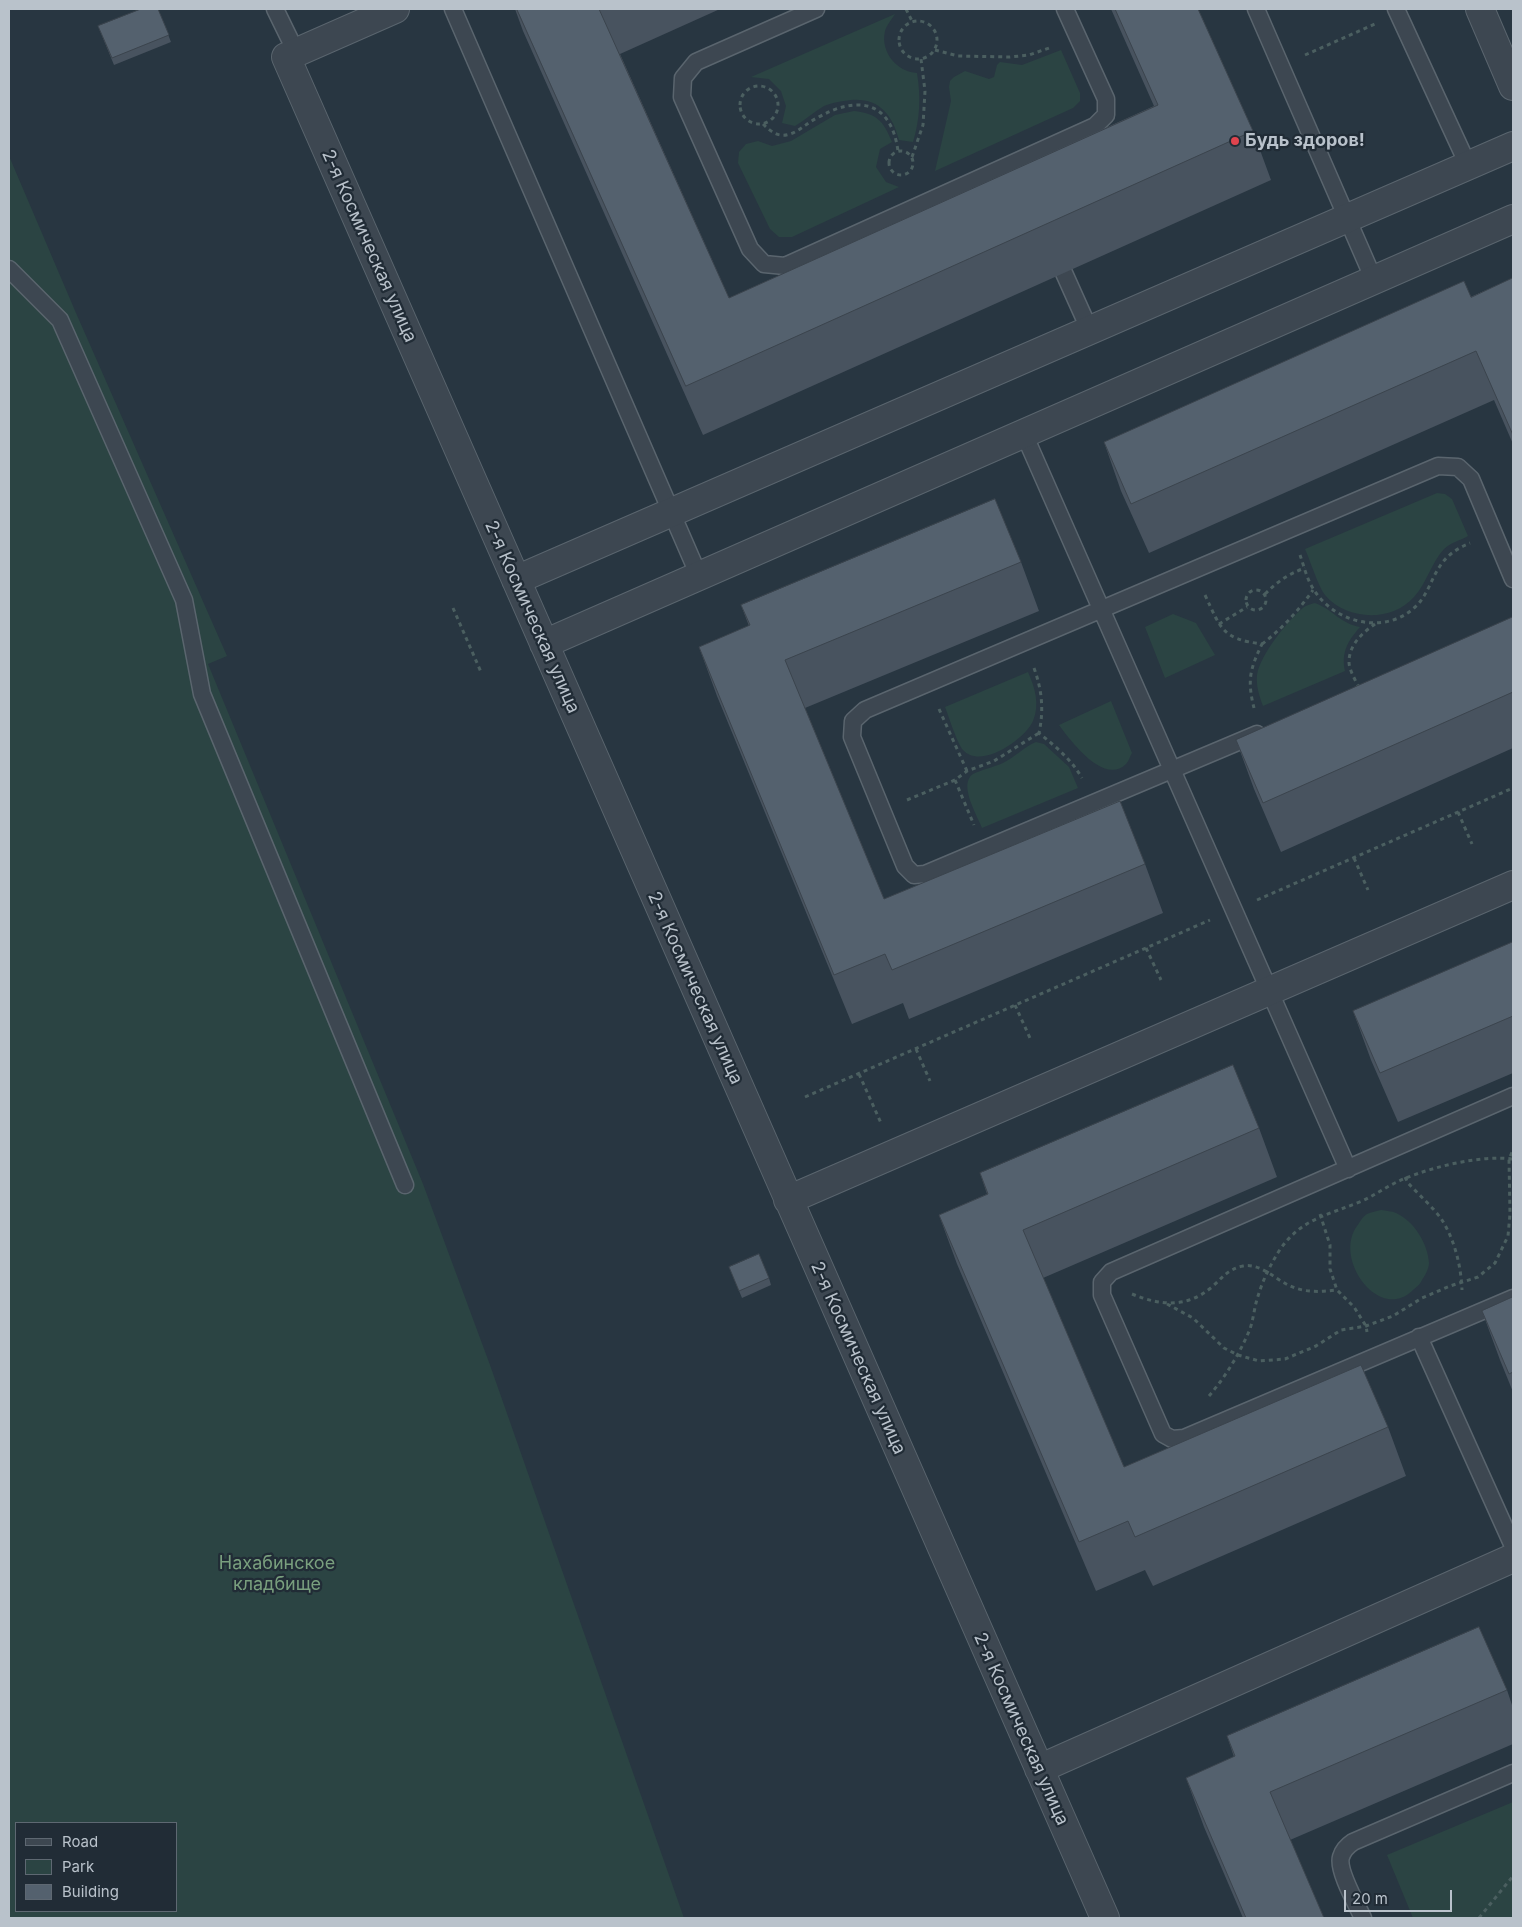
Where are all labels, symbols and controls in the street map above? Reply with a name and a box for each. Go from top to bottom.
place label: Будь здоров! [1245,130,1365,152]
marker: Будь здоров! [1229,135,1241,147]
street label: 2-я Космическая улица [317,146,421,346]
street label: 2-я Космическая улица [480,517,584,717]
street label: 2-я Космическая улица [643,888,747,1088]
street label: 2-я Космическая улица [806,1258,910,1458]
park label: Нахабинское кладбище [219,1553,335,1596]
street label: 2-я Космическая улица [969,1629,1073,1829]
legend [15,1822,178,1912]
text: Road [62,1832,98,1851]
text: Park [62,1857,94,1876]
scale bar [1347,1880,1454,1912]
text: Building [62,1882,119,1901]
text: 20 m [1352,1889,1388,1908]

